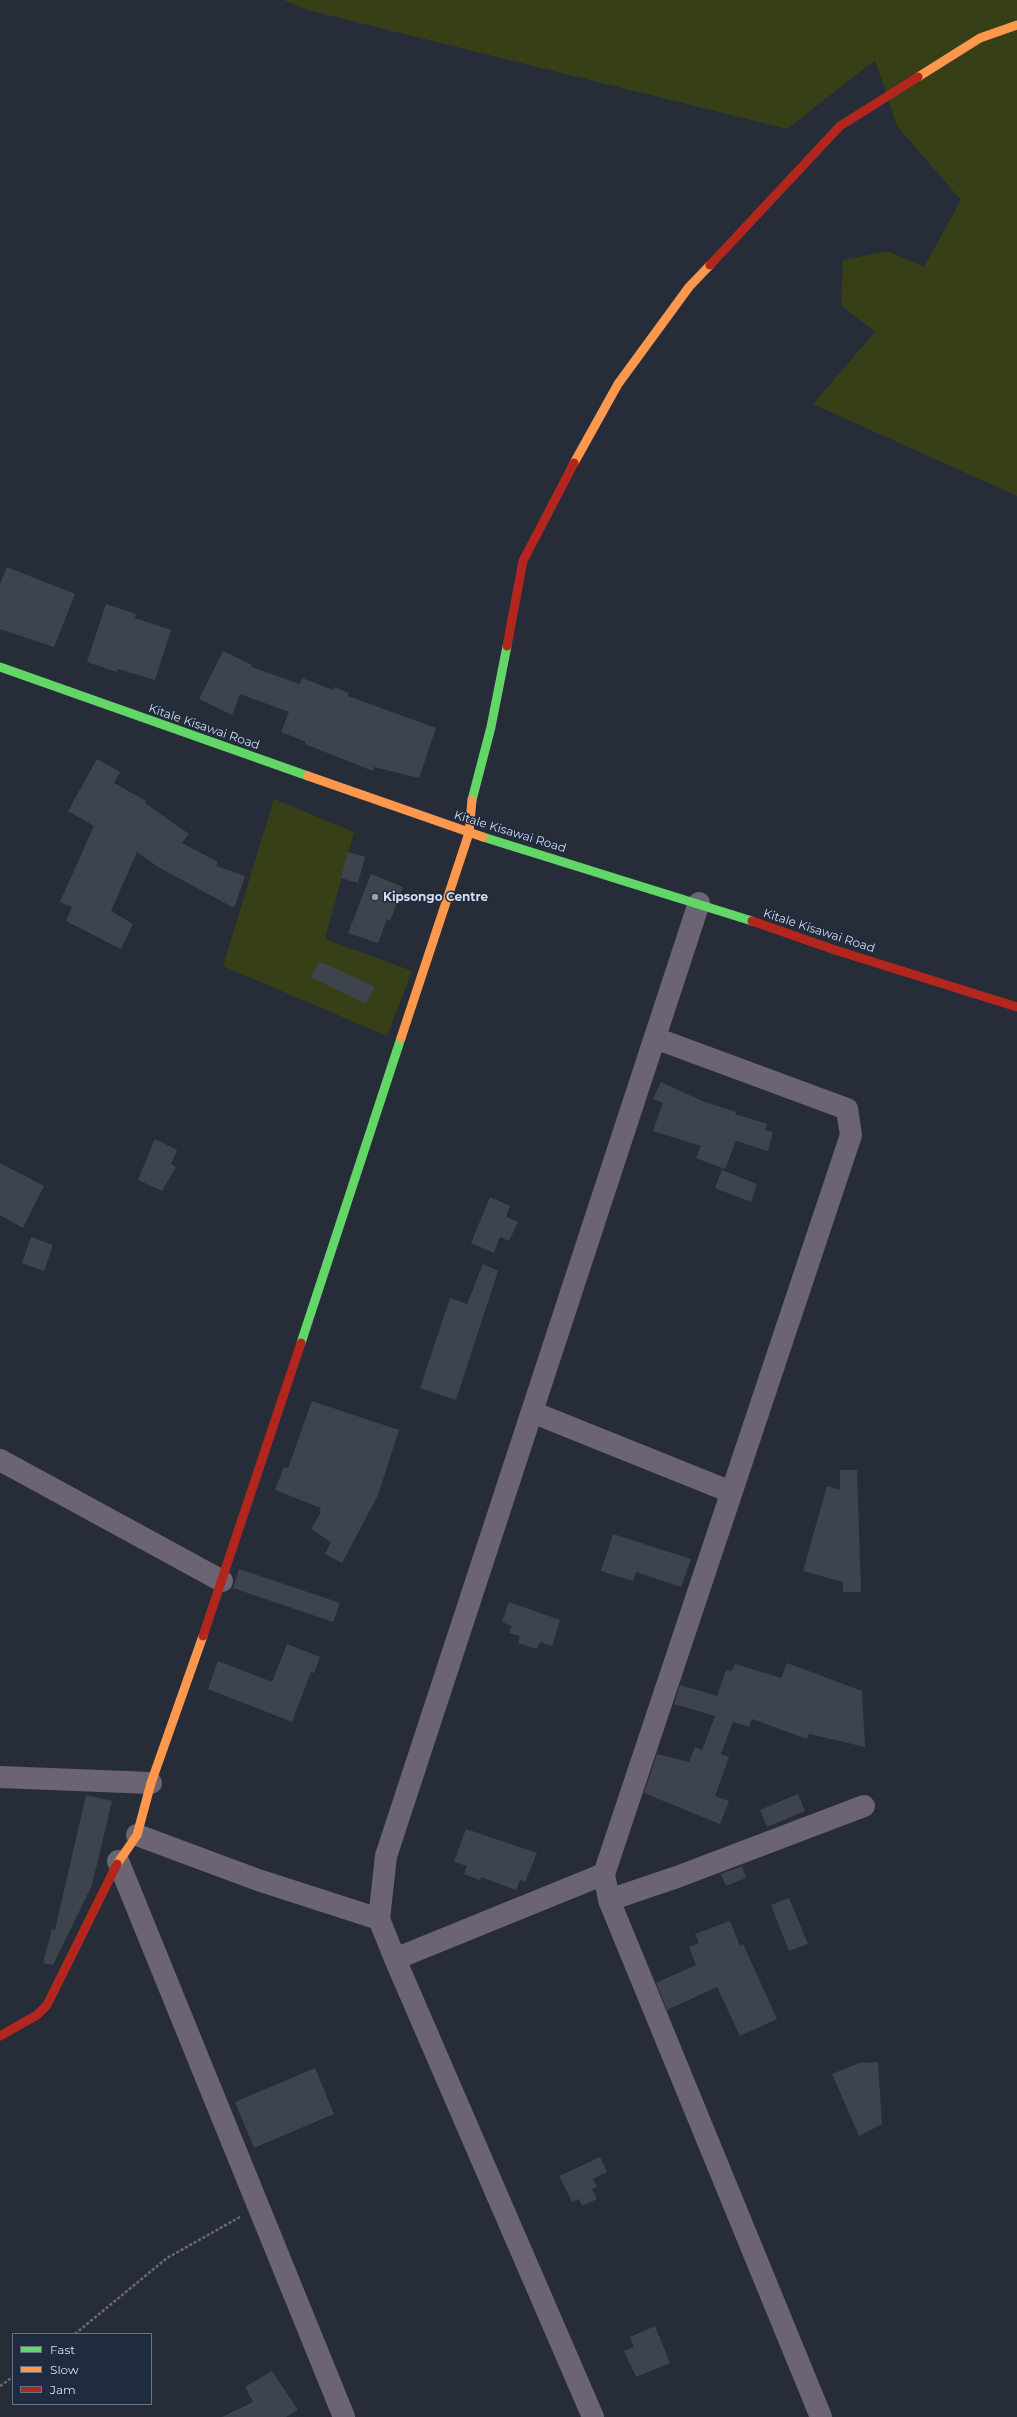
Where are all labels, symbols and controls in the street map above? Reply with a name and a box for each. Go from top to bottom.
street label: Kitale Kisawai Road [146,701,262,753]
street label: Kitale Kisawai Road [452,808,568,856]
place label: Kipsongo Centre [383,890,488,904]
marker: Kipsongo Centre [370,892,380,902]
street label: Kitale Kisawai Road [761,906,877,956]
legend [12,2333,152,2405]
text: Fast [50,2342,75,2357]
text: Slow [50,2362,79,2377]
text: Jam [50,2382,76,2397]

